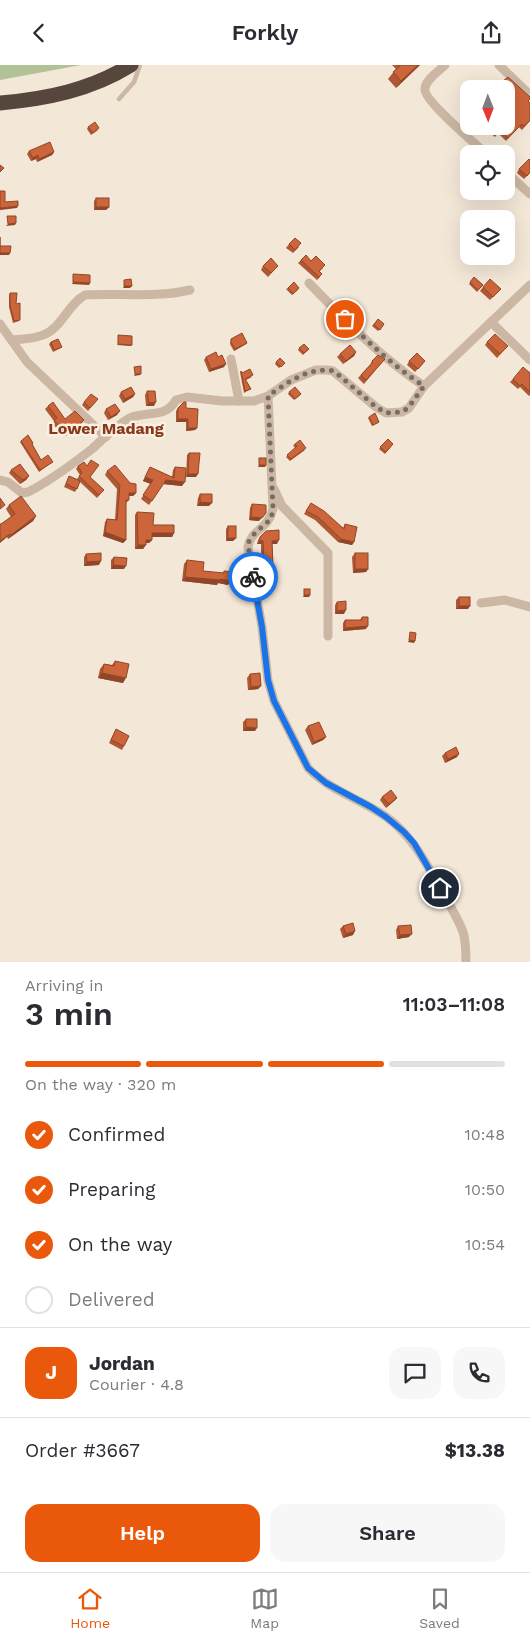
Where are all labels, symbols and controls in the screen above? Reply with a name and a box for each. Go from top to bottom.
icon: back [25,19,53,47]
icon: share [477,19,505,47]
text: Forkly [232,20,298,45]
north arrow [460,80,515,135]
map controls [460,80,515,265]
button: locate [460,145,515,200]
button: layers [460,210,515,265]
pin [324,298,366,340]
icon: bag [331,305,359,333]
district label: Lower Madang [48,419,164,438]
courier [228,552,278,602]
icon: bike [239,563,267,591]
pin [419,867,461,909]
icon: home [426,874,454,902]
text: Arriving in [25,976,103,995]
text: 11:03–11:08 [403,993,505,1016]
text: 3 min [25,995,113,1033]
text: On the way · 320 m [25,1075,176,1094]
icon: check [25,1121,53,1149]
text: Confirmed [68,1123,165,1146]
text: 10:48 [464,1125,505,1144]
icon: check [25,1176,53,1204]
text: Preparing [68,1178,155,1201]
text: 10:50 [465,1180,505,1199]
icon: check [25,1231,53,1259]
text: On the way [68,1233,172,1256]
text: 10:54 [465,1235,505,1254]
text: Delivered [68,1288,155,1311]
button: chat [389,1347,441,1399]
button: phone [453,1347,505,1399]
text: Jordan [89,1352,155,1375]
text: J [45,1361,57,1384]
text: Courier · 4.8 [89,1375,184,1394]
text: Order #3667 [25,1439,140,1462]
text: $13.38 [445,1439,505,1462]
button: Help [25,1504,260,1562]
button: Share [270,1504,505,1562]
tab: Home [70,1585,110,1631]
tab: Map [250,1585,279,1631]
tab: Saved [419,1585,460,1631]

